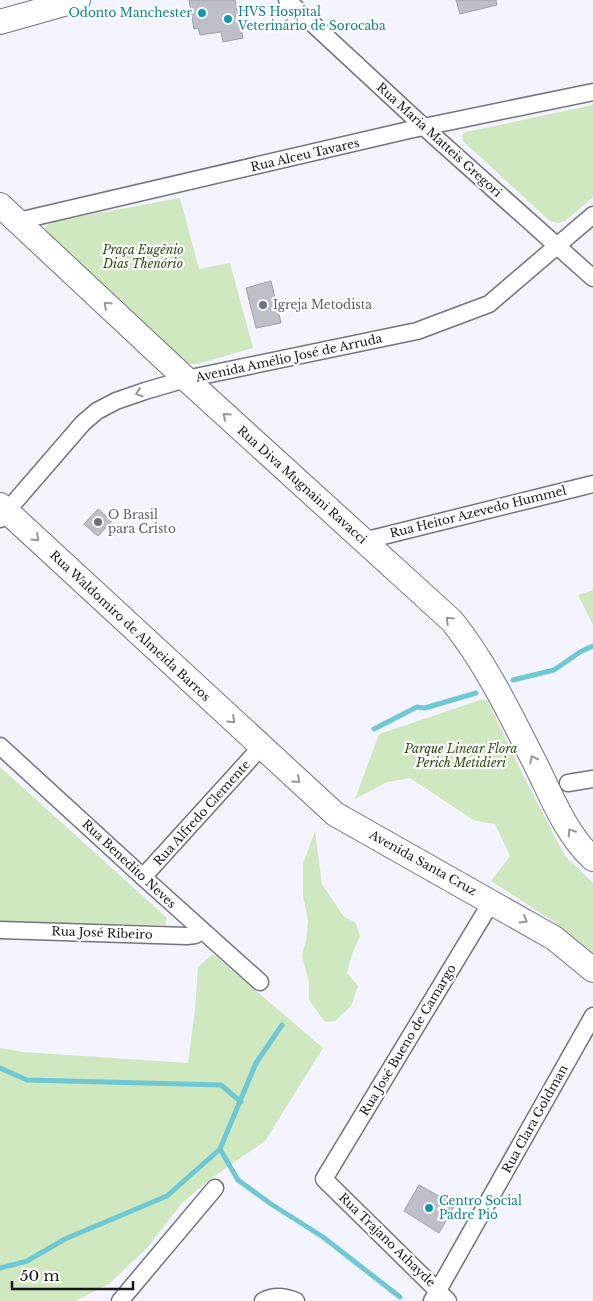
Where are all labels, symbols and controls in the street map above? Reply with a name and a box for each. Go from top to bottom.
place label: HVS Hospital Veterinário de Sorocaba [237,4,386,33]
place label: Odonto Manchester [68,5,192,20]
marker: Odonto Manchester [196,7,208,19]
marker: HVS Hospital Veterinário de Sorocaba [222,13,234,25]
street label: Rua Maria Matteis Gregori [374,79,505,200]
street label: Rua Alceu Tavares [249,135,361,174]
park label: Praça Eugênio Dias Thenório [101,242,184,271]
place label: Igreja Metodista [273,297,372,312]
marker: Igreja Metodista [257,299,269,311]
one-way arrow [104,302,113,311]
street label: Avenida Amélio José de Arruda [193,330,384,385]
one-way arrow [135,387,144,397]
one-way arrow [223,413,232,422]
street label: Rua Diva Mugnaini Ravacci [235,423,370,547]
street label: Rua Heitor Azevedo Hummel [388,482,568,541]
place label: O Brasil para Cristo [108,507,176,536]
marker: O Brasil para Cristo [92,516,104,528]
one-way arrow [30,532,39,541]
street label: Rua Waldomiro de Almeida Barros [47,547,214,704]
one-way arrow [446,617,455,626]
one-way arrow [226,714,235,723]
park label: Parque Linear Flora Perich Metidieri [404,741,518,770]
one-way arrow [529,755,539,764]
street label: Rua Alfredo Clemente [150,757,253,869]
one-way arrow [292,774,301,783]
street label: Rua Benedito Neves [79,816,180,911]
street label: Avenida Santa Cruz [366,826,480,898]
one-way arrow [568,829,578,838]
one-way arrow [518,914,527,924]
street label: Rua José Ribeiro [51,923,153,942]
street label: Rua José Bueno de Camargo [356,961,459,1118]
street label: Rua Clara Goldman [499,1062,571,1175]
street label: Rua Trajano Athayde [336,1190,439,1290]
place label: Centro Social Padre Pio [439,1193,522,1222]
marker: Centro Social Padre Pio [423,1202,435,1214]
scale bar [12,1258,134,1290]
text: 50 m [20,1266,60,1285]

